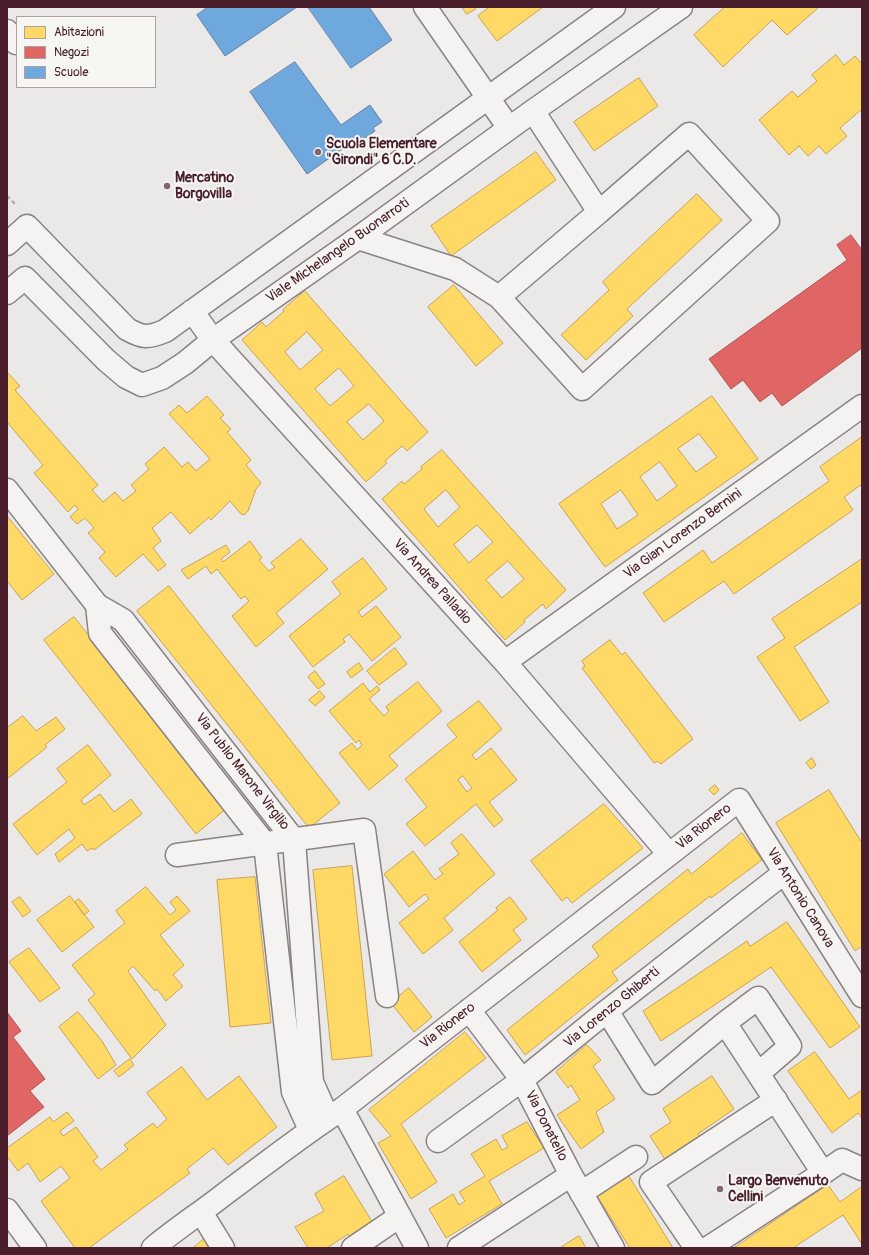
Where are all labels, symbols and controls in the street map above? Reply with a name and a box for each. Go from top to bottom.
legend [16,16,156,88]
text: Abitazioni [54,25,104,40]
text: Negozi [54,45,89,60]
text: Scuole [54,65,88,80]
place label: Scuola Elementare "Girondi" 6 C.D. [326,136,437,168]
marker: Scuola Elementare "Girondi" 6 C.D. [313,147,323,157]
place label: Mercatino Borgovilla [175,170,234,202]
marker: Mercatino Borgovilla [162,181,172,191]
street label: Viale Michelangelo Buonarroti [263,195,413,307]
street label: Via Gian Lorenzo Bernini [621,485,745,583]
street label: Via Andrea Palladio [389,536,475,628]
street label: Via Publio Marone Virgilio [191,710,293,834]
street label: Via Rionero [673,800,735,854]
street label: Via Antonio Canova [763,845,837,951]
street label: Via Lorenzo Ghiberti [561,964,663,1052]
street label: Via Rionero [417,999,479,1053]
street label: Via Donatello [521,1088,571,1164]
place label: Largo Benvenuto Cellini [728,1173,829,1206]
marker: Largo Benvenuto Cellini [715,1184,725,1194]

